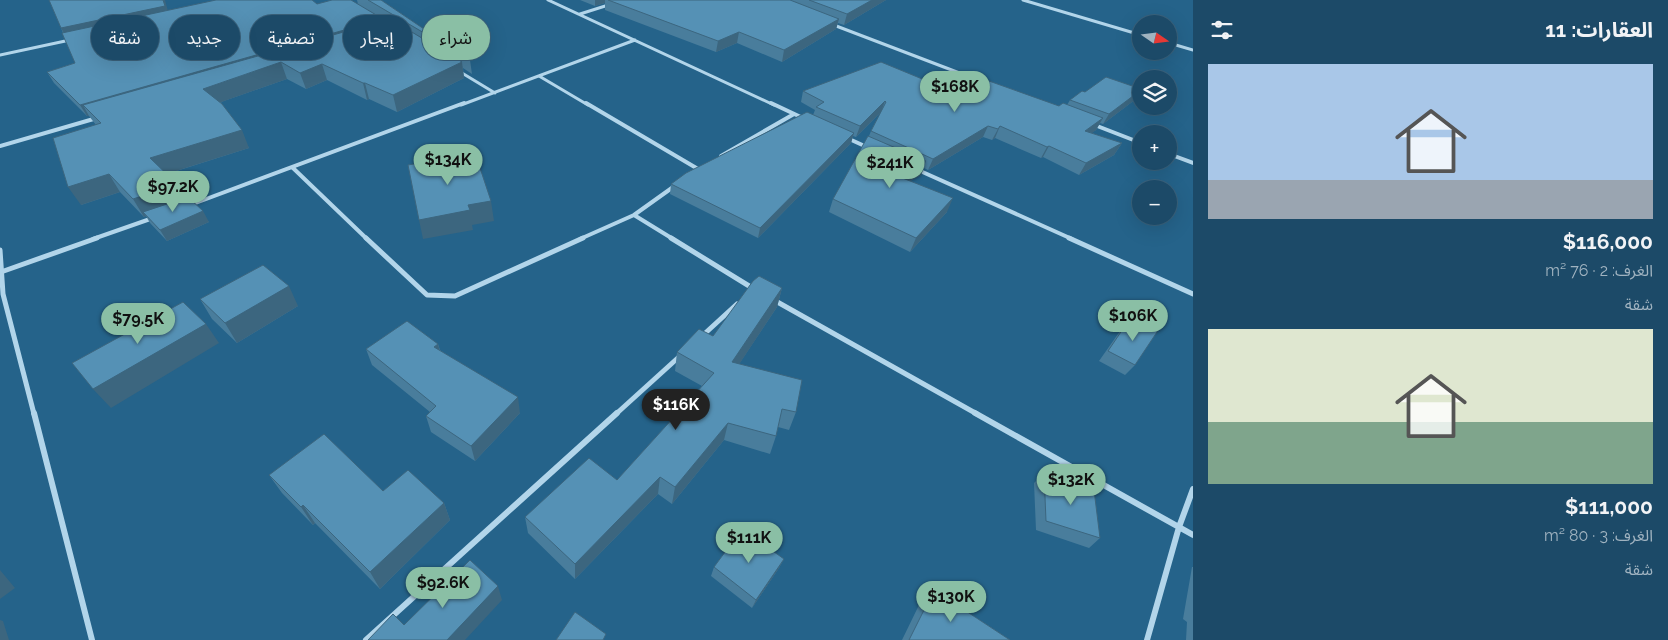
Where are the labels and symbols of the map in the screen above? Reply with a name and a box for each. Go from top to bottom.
north arrow [1132,15,1178,60]
pin: $168K [920,70,990,113]
pin: $134K [413,144,483,186]
pin: $241K [855,146,925,189]
pin: $97.2K [132,170,214,213]
pin: $106K [1098,300,1168,342]
pin: $79.5K [97,302,179,345]
pin: $116K [641,388,711,431]
pin: $132K [1036,464,1106,506]
pin: $111K [714,522,784,564]
pin: $92.6K [402,566,484,609]
pin: $130K [916,580,986,623]

